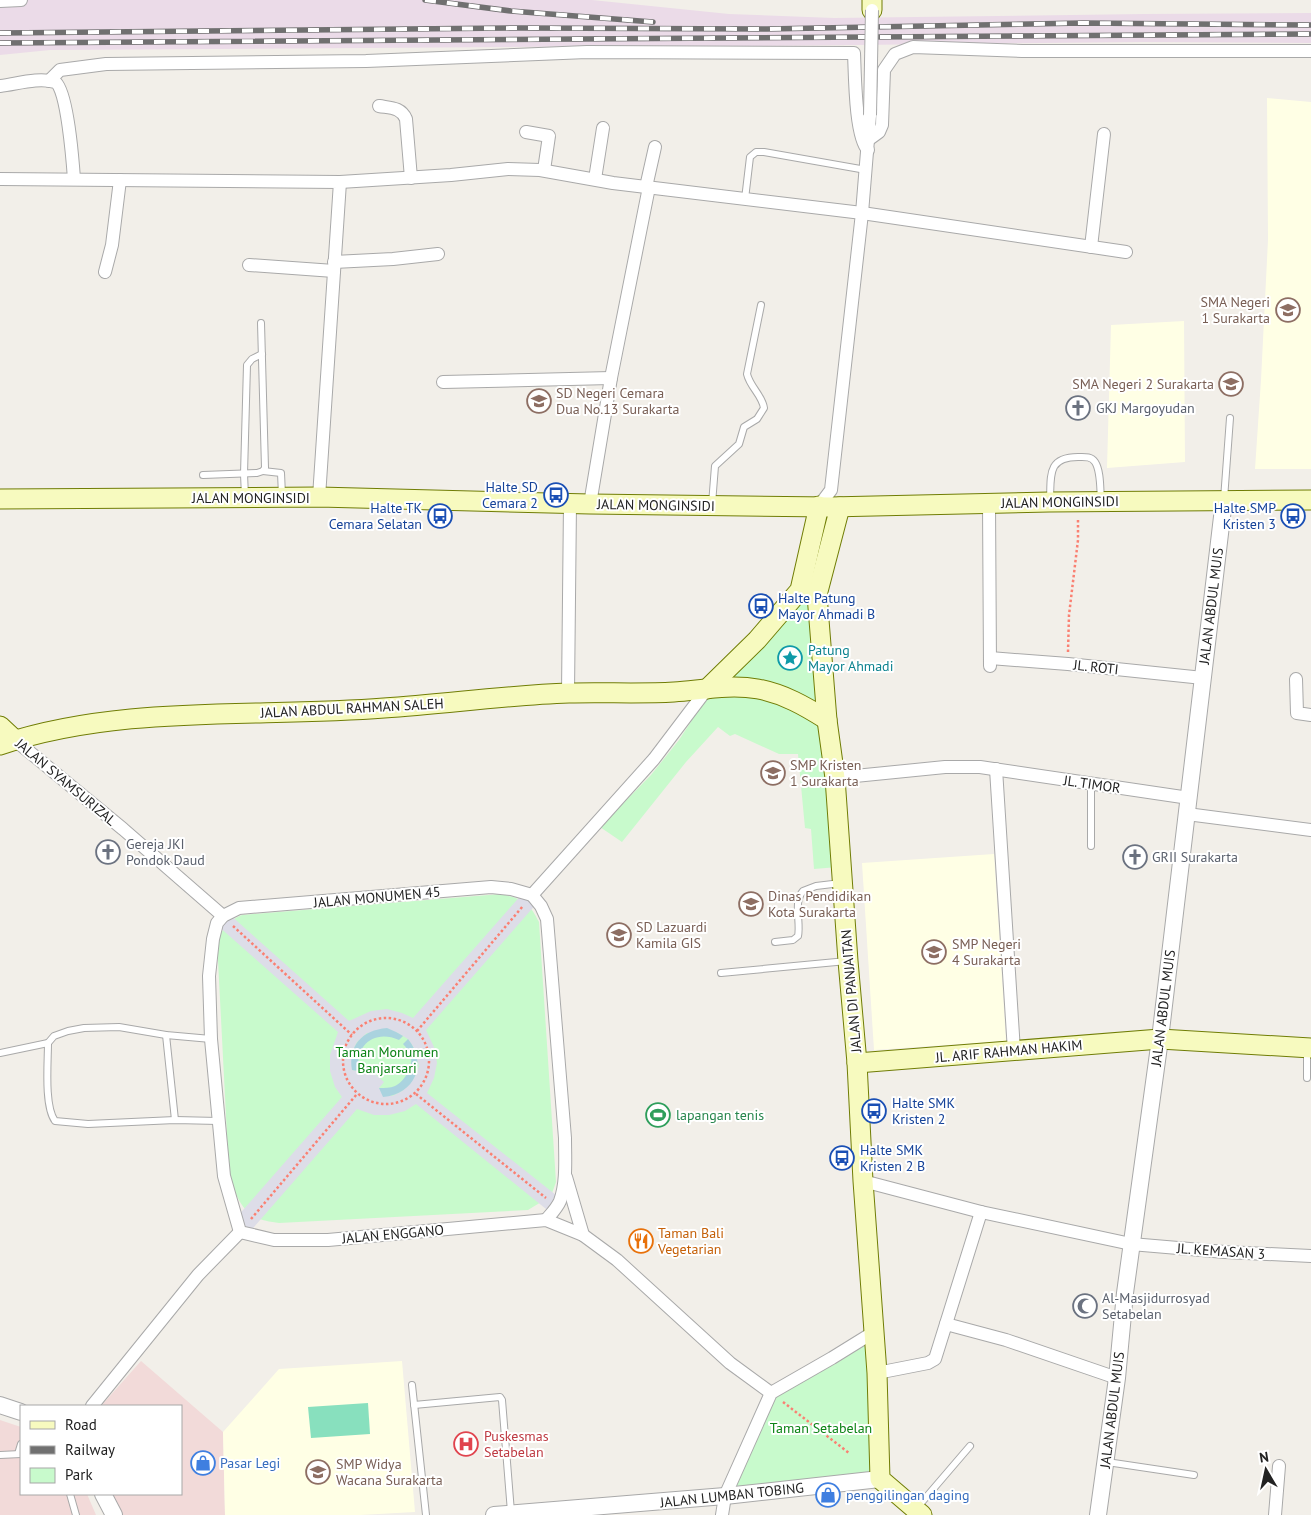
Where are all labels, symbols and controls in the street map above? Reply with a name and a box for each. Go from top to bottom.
place label: SMA Negeri 1 Surakarta [1201,293,1270,327]
school or university icon: SMA Negeri 1 Surakarta [1275,297,1301,323]
school or university icon: SMA Negeri 2 Surakarta [1218,371,1244,397]
place label: SMA Negeri 2 Surakarta [1072,375,1214,393]
place label: SD Negeri Cemara Dua No.13 Surakarta [556,384,679,418]
school or university icon: SD Negeri Cemara Dua No.13 Surakarta [526,388,552,414]
church icon: GKJ Margoyudan [1065,395,1091,421]
place label: GKJ Margoyudan [1096,399,1195,417]
place label: Halte SD Cemara 2 [482,478,538,512]
bus stop icon: Halte SD Cemara 2 [543,482,569,508]
street label: JALAN MONGINSIDI [191,489,310,507]
street label: JALAN MONGINSIDI [1000,492,1119,512]
street label: JALAN MONGINSIDI [596,495,715,515]
place label: Halte TK Cemara Selatan [329,499,422,533]
place label: Halte SMP Kristen 3 [1214,499,1276,533]
bus stop icon: Halte TK Cemara Selatan [427,503,453,529]
bus stop icon: Halte SMP Kristen 3 [1280,503,1306,529]
street label: JALAN ABDUL MUIS [1195,547,1227,666]
place label: Halte Patung Mayor Ahmadi B [778,589,875,623]
bus stop icon: Halte Patung Mayor Ahmadi B [748,593,774,619]
place label: Patung Mayor Ahmadi [808,641,893,675]
place icon: Patung Mayor Ahmadi [777,645,803,671]
street label: JL. ROTI [1071,656,1120,678]
street label: JALAN ABDUL RAHMAN SALEH [259,694,444,722]
street label: JALAN SYAMSURIZAL [11,734,120,829]
place label: SMP Kristen 1 Surakarta [790,756,861,790]
school or university icon: SMP Kristen 1 Surakarta [760,760,786,786]
street label: JL. TIMOR [1061,771,1122,797]
place label: Gereja JKI Pondok Daud [126,835,205,869]
church icon: Gereja JKI Pondok Daud [95,839,121,865]
church icon: GRII Surakarta [1122,844,1148,870]
place label: GRII Surakarta [1152,848,1238,866]
street label: JALAN MONUMEN 45 [312,882,441,912]
place label: Dinas Pendidikan Kota Surakarta [768,887,871,921]
school or university icon: Dinas Pendidikan Kota Surakarta [738,891,764,917]
place label: SD Lazuardi Kamila GIS [636,918,707,952]
school or university icon: SD Lazuardi Kamila GIS [606,922,632,948]
street label: JALAN DI PANJAITAN [837,929,865,1054]
place label: SMP Negeri 4 Surakarta [952,935,1021,969]
school or university icon: SMP Negeri 4 Surakarta [921,939,947,965]
street label: JALAN ABDUL MUIS [1147,949,1179,1068]
street label: JL. ARIF RAHMAN HAKIM [934,1036,1083,1066]
park label: Taman Monumen Banjarsari [336,1043,438,1077]
place label: Halte SMK Kristen 2 [892,1094,955,1128]
bus stop icon: Halte SMK Kristen 2 [861,1098,887,1124]
sports icon: lapangan tenis [645,1102,671,1128]
place label: lapangan tenis [676,1106,764,1124]
place label: Halte SMK Kristen 2 B [860,1141,925,1175]
bus stop icon: Halte SMK Kristen 2 B [829,1145,855,1171]
street label: JALAN ENGGANO [340,1221,445,1248]
place label: Taman Bali Vegetarian [657,1224,724,1258]
restaurant icon: Taman Bali Vegetarian [628,1228,654,1254]
street label: JL. KEMASAN 3 [1175,1239,1266,1263]
place label: Al-Masjidurrosyad Setabelan [1102,1289,1210,1323]
mosque icon: Al-Masjidurrosyad Setabelan [1072,1293,1098,1319]
street label: JALAN ABDUL MUIS [1096,1351,1128,1470]
legend [20,1405,182,1495]
text: Road [65,1415,97,1434]
park label: Taman Setabelan [770,1419,872,1437]
place label: Puskesmas Setabelan [484,1427,549,1461]
hospital icon: Puskesmas Setabelan [453,1431,479,1457]
text: Railway [65,1440,115,1459]
north arrow [1241,1445,1291,1495]
text: N [1258,1448,1270,1467]
shop icon: Pasar Legi [190,1450,216,1476]
place label: Pasar Legi [220,1454,280,1472]
place label: SMP Widya Wacana Surakarta [336,1455,443,1489]
school or university icon: SMP Widya Wacana Surakarta [305,1459,331,1485]
text: Park [65,1465,93,1484]
street label: JALAN LUMBAN TOBING [658,1479,805,1512]
shop icon: penggilingan daging [815,1482,841,1508]
place label: penggilingan daging [846,1486,969,1504]

